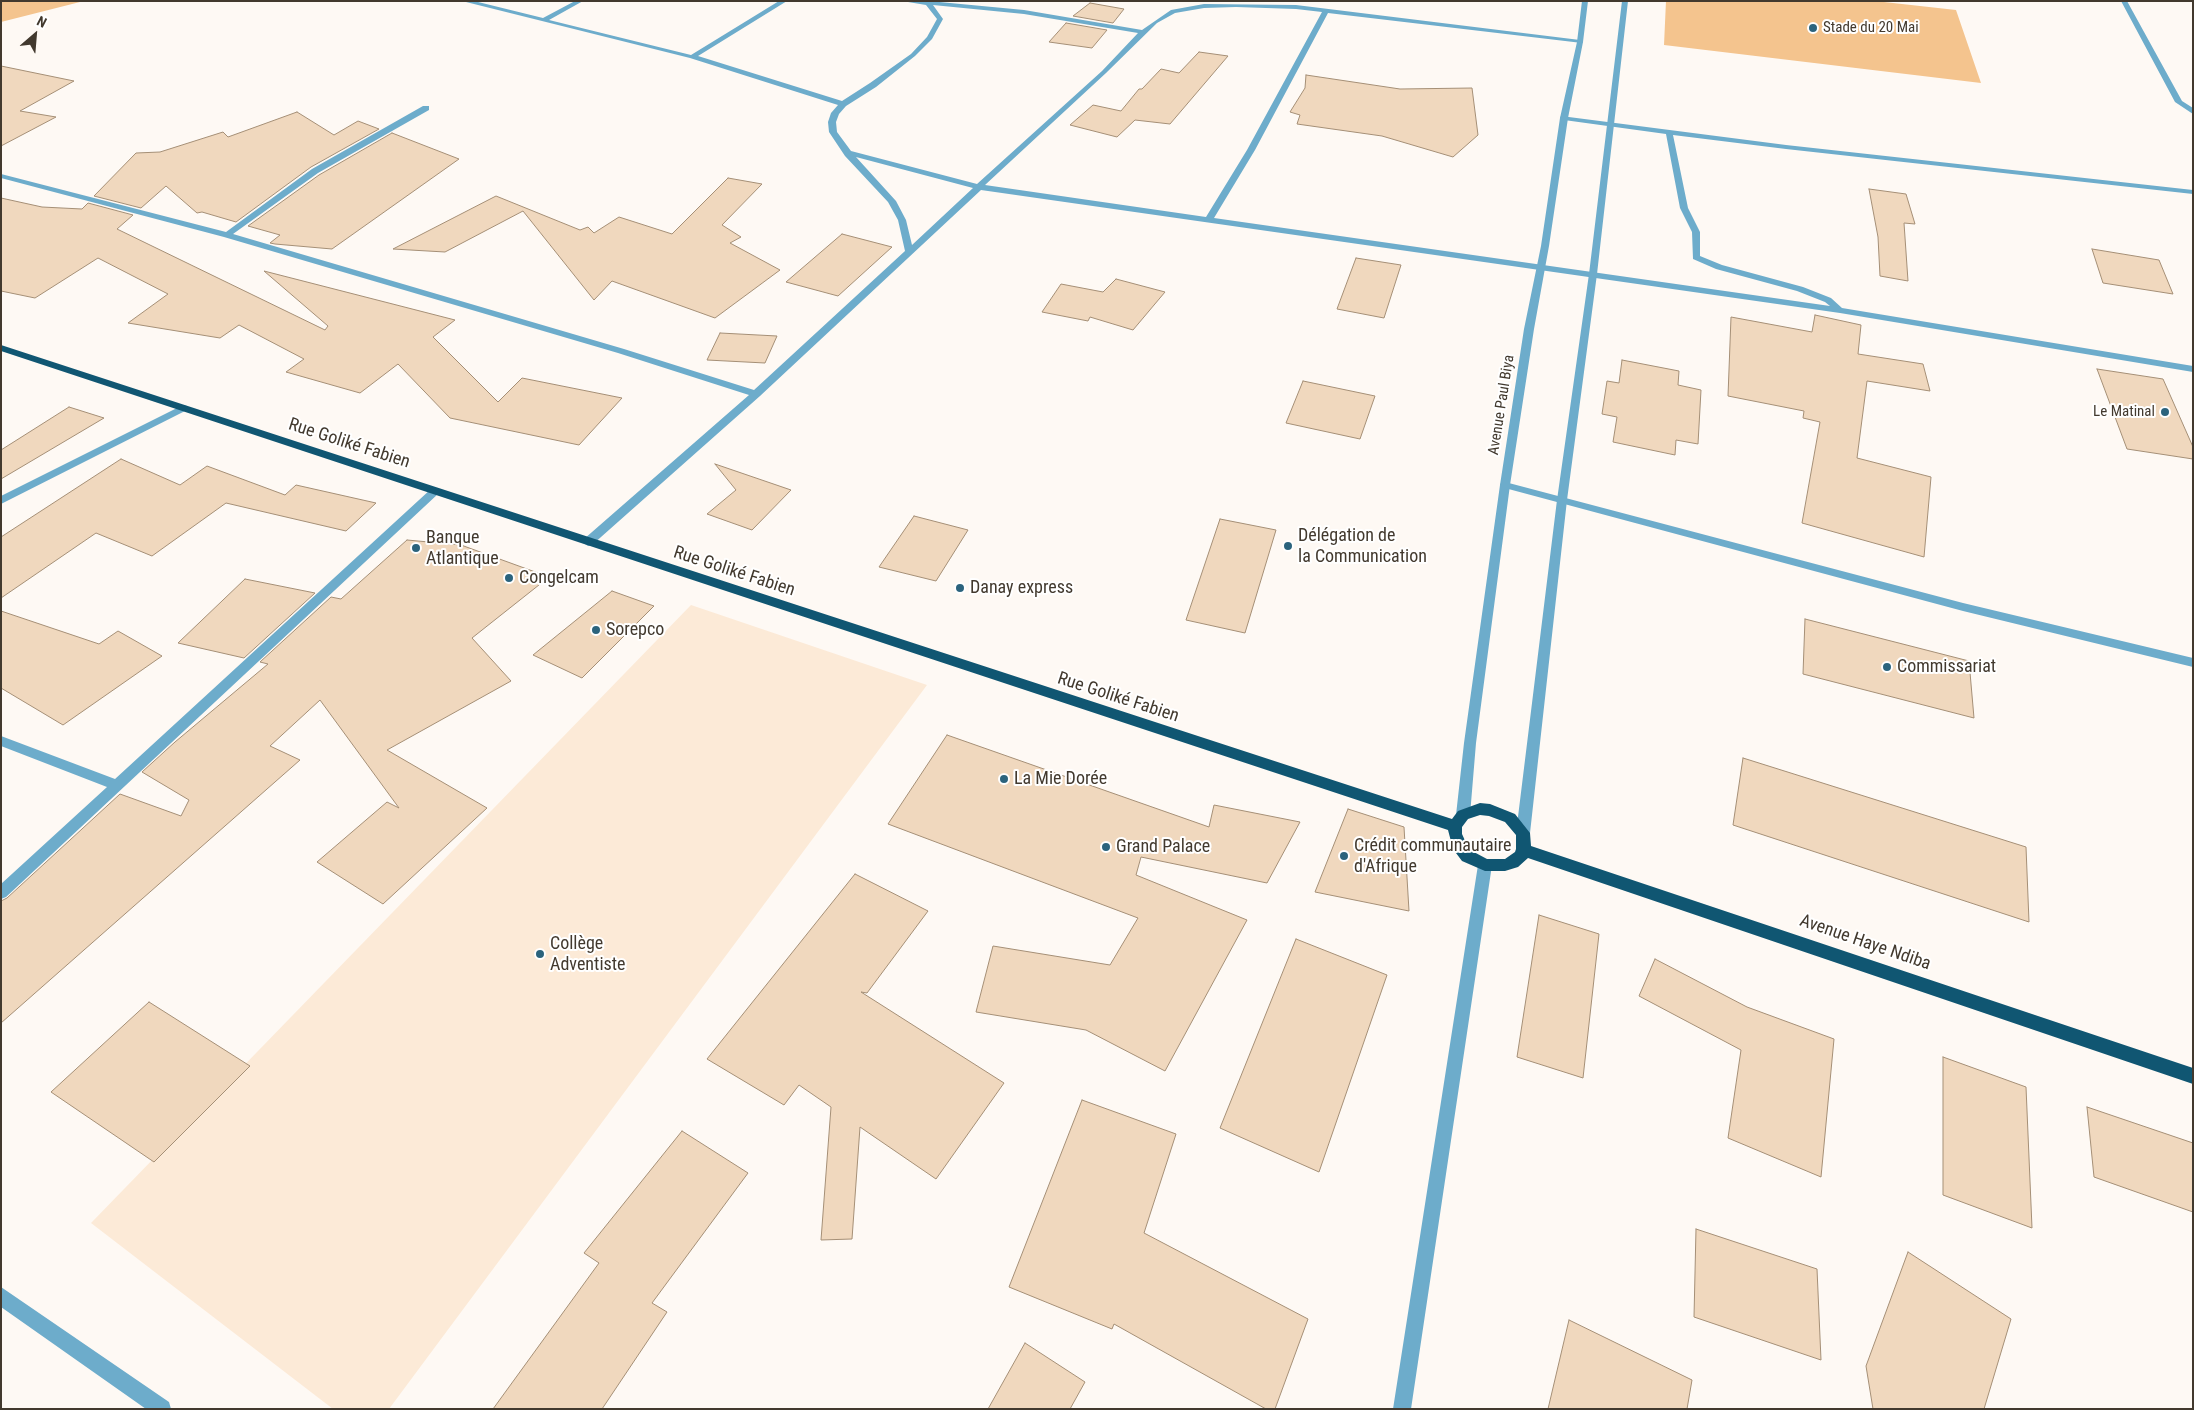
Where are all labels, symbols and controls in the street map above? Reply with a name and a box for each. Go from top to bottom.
north arrow [10,10,60,60]
text: N [34,13,49,31]
place label: Stade du 20 Mai [1823,19,1919,37]
marker: Stade du 20 Mai [1807,22,1819,34]
street label: Avenue Paul Biya [1485,354,1519,456]
place label: Le Matinal [2093,403,2155,421]
marker: Le Matinal [2159,406,2171,418]
street label: Rue Goliké Fabien [286,414,412,474]
place label: Délégation de la Communication [1298,525,1427,568]
place label: Banque Atlantique [426,527,499,570]
marker: Délégation de la Communication [1282,540,1294,552]
marker: Banque Atlantique [410,542,422,554]
street label: Rue Goliké Fabien [671,542,797,602]
place label: Congelcam [519,567,599,589]
marker: Congelcam [503,572,515,584]
place label: Danay express [970,577,1073,599]
marker: Danay express [954,582,966,594]
place label: Sorepco [606,619,664,641]
marker: Sorepco [590,624,602,636]
place label: Commissariat [1897,656,1996,678]
marker: Commissariat [1881,661,1893,673]
street label: Rue Goliké Fabien [1055,668,1181,728]
place label: La Mie Dorée [1014,768,1107,790]
marker: La Mie Dorée [998,773,1010,785]
place label: Crédit communautaire d'Afrique [1354,835,1512,878]
place label: Grand Palace [1116,836,1210,858]
marker: Grand Palace [1100,841,1112,853]
marker: Crédit communautaire d'Afrique [1338,850,1350,862]
street label: Avenue Haye Ndiba [1797,910,1933,976]
place label: Collège Adventiste [550,933,625,976]
marker: Collège Adventiste [534,948,546,960]

